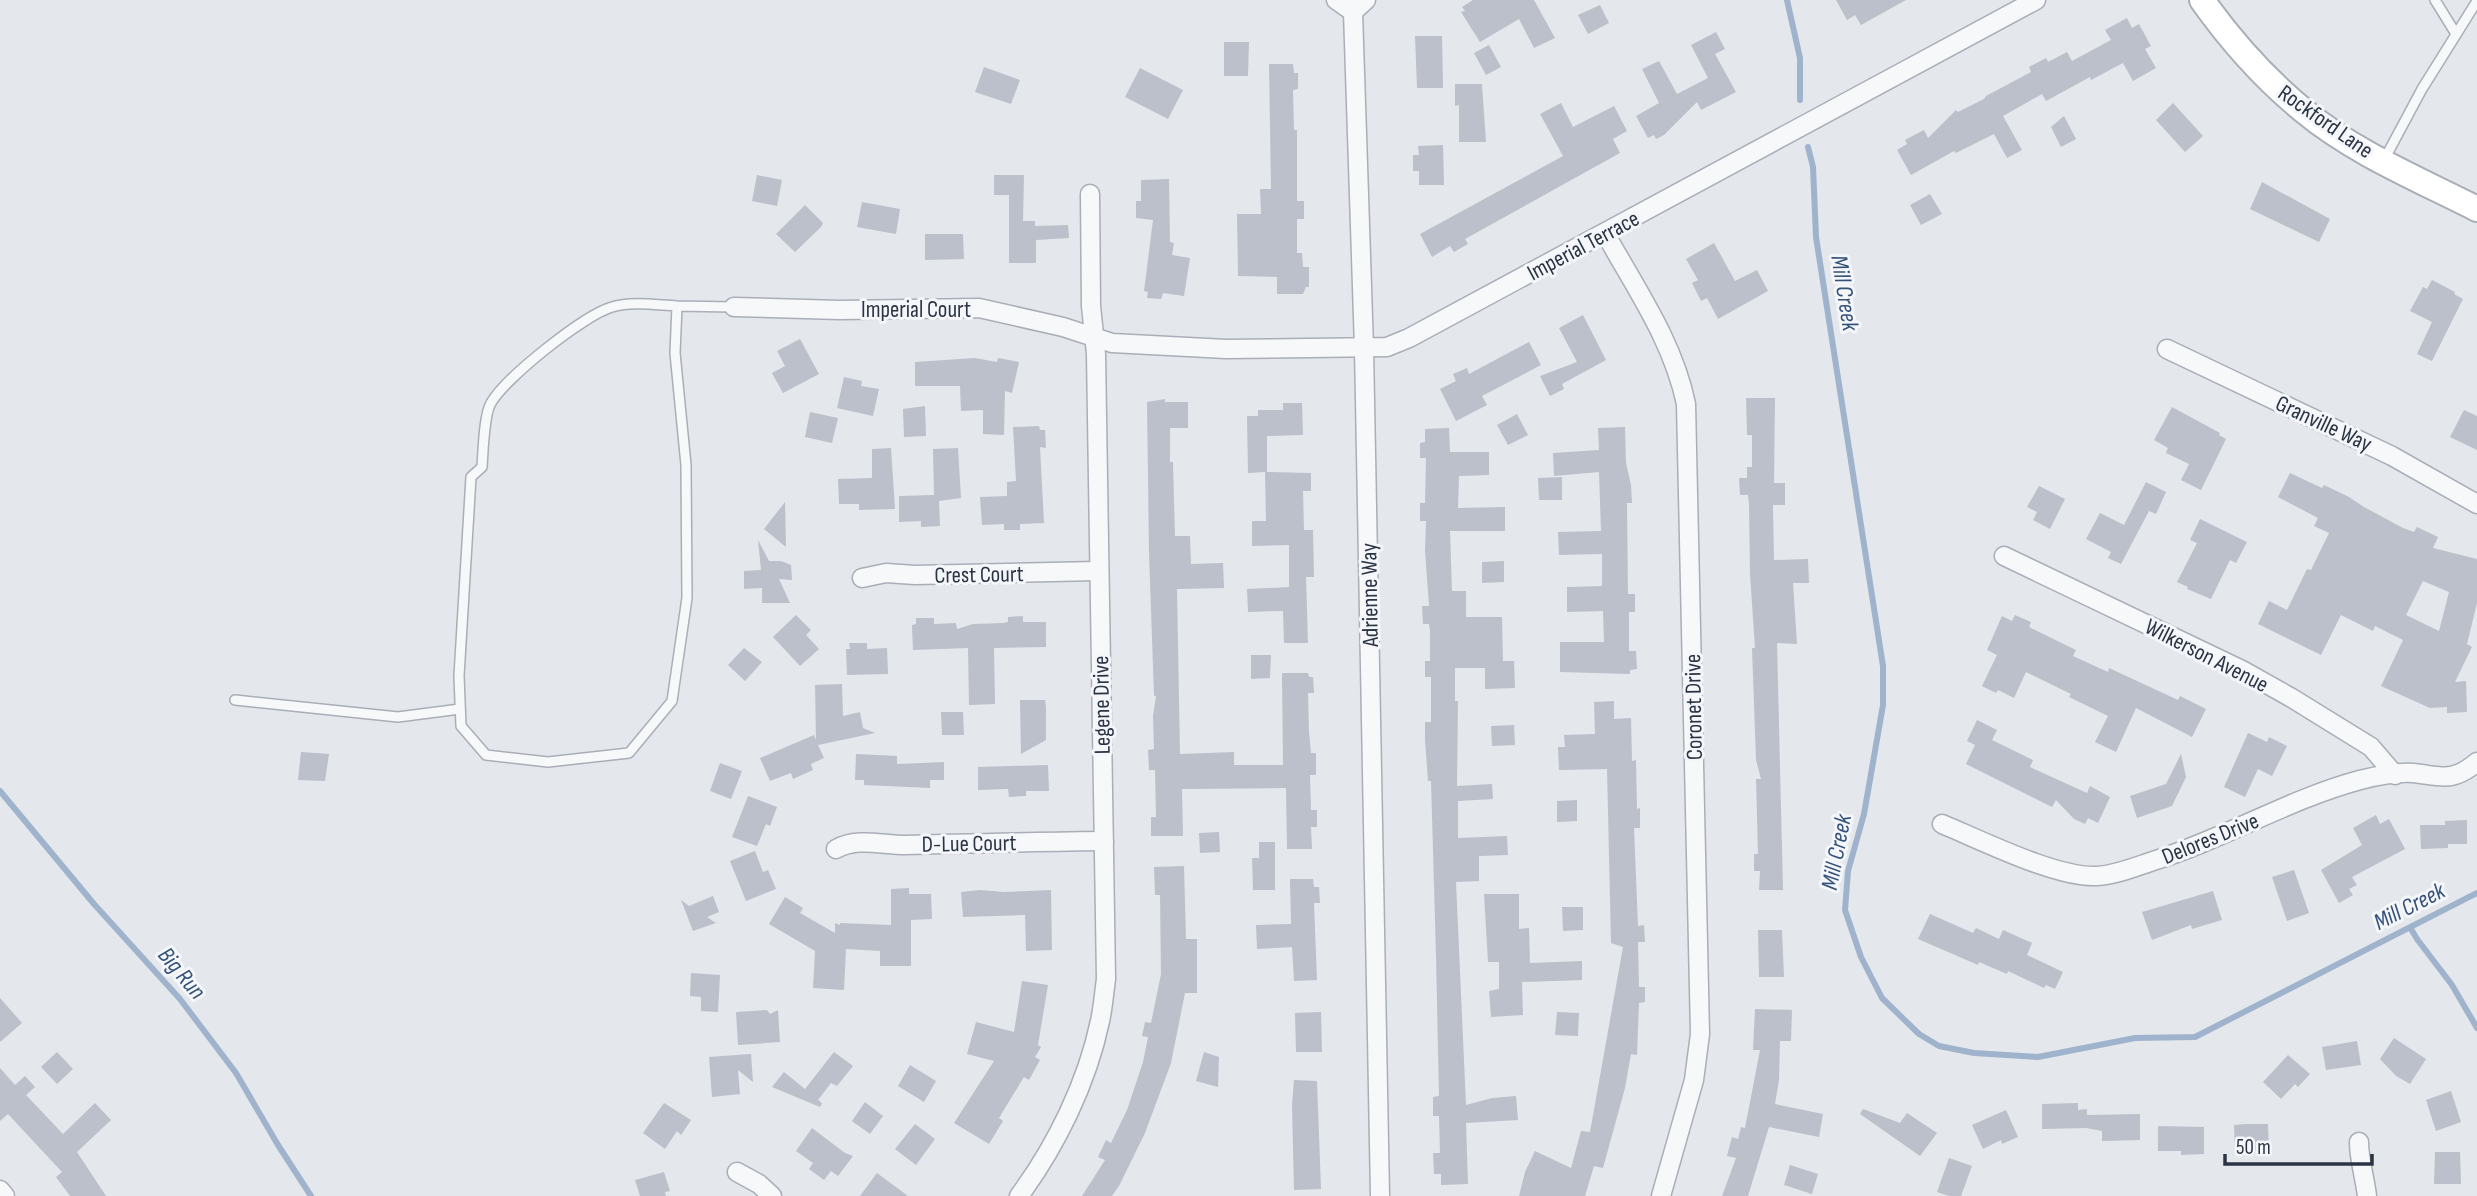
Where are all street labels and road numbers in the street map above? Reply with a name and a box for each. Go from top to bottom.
street label: Rockford Lane [2273,79,2378,165]
street label: Imperial Terrace [1523,205,1644,287]
street label: Imperial Court [861,296,971,324]
street label: Granville Way [2271,389,2376,458]
street label: Adrienne Way [1355,543,1385,648]
street label: Crest Court [934,560,1024,590]
street label: Wilkerson Avenue [2140,613,2273,699]
street label: Coronet Drive [1679,654,1709,760]
street label: Legene Drive [1087,655,1117,755]
street label: Delores Drive [2158,807,2263,871]
street label: D-Lue Court [921,829,1017,859]

